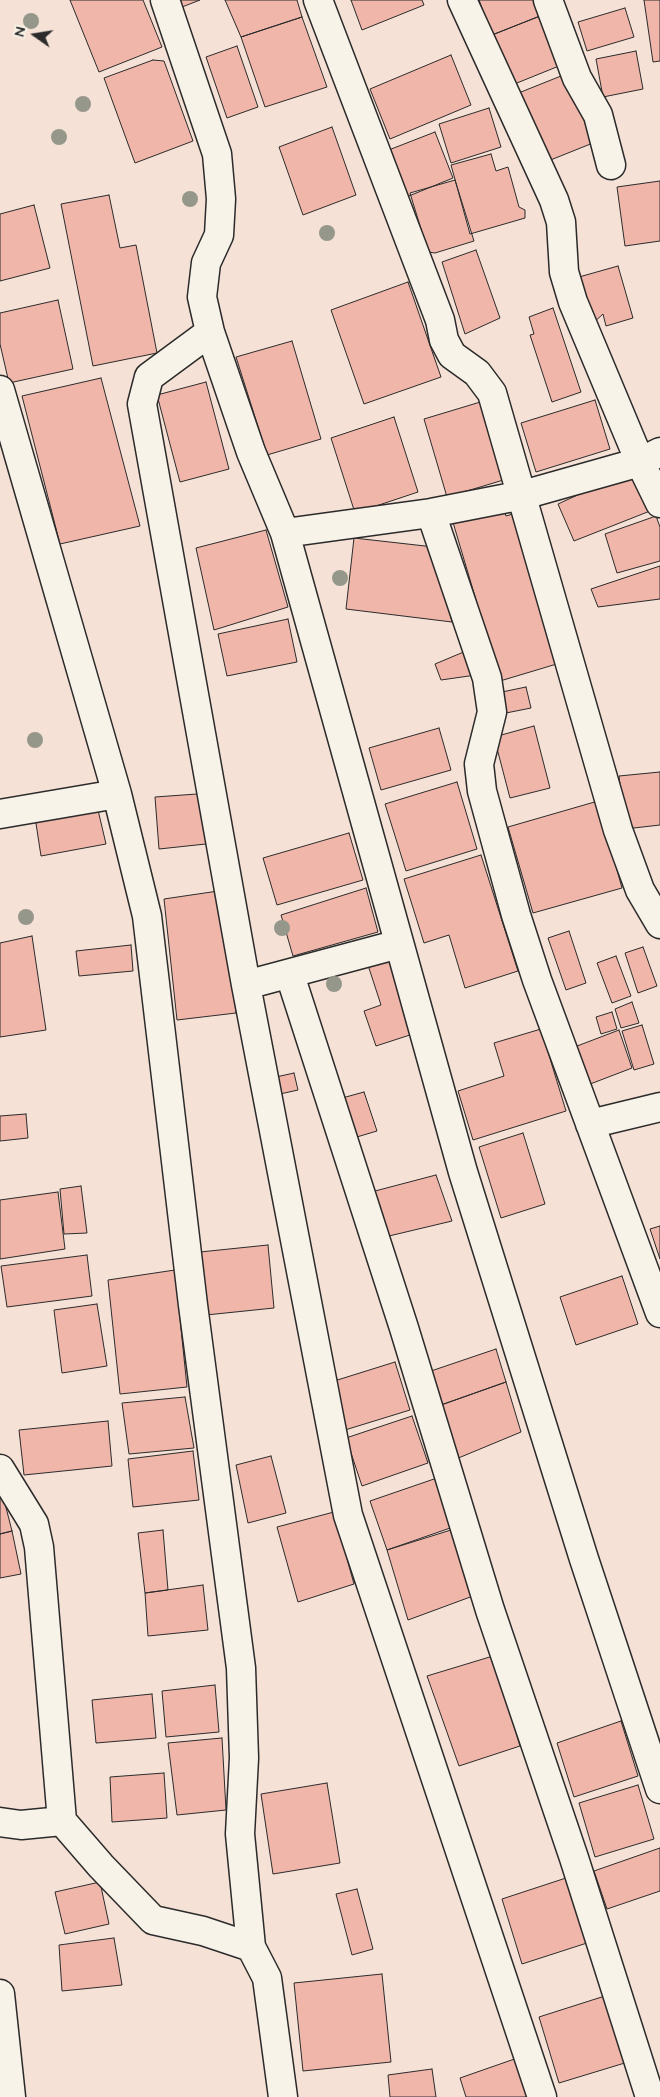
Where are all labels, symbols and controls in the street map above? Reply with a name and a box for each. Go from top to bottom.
north arrow [10,10,60,60]
text: N [10,25,31,38]

